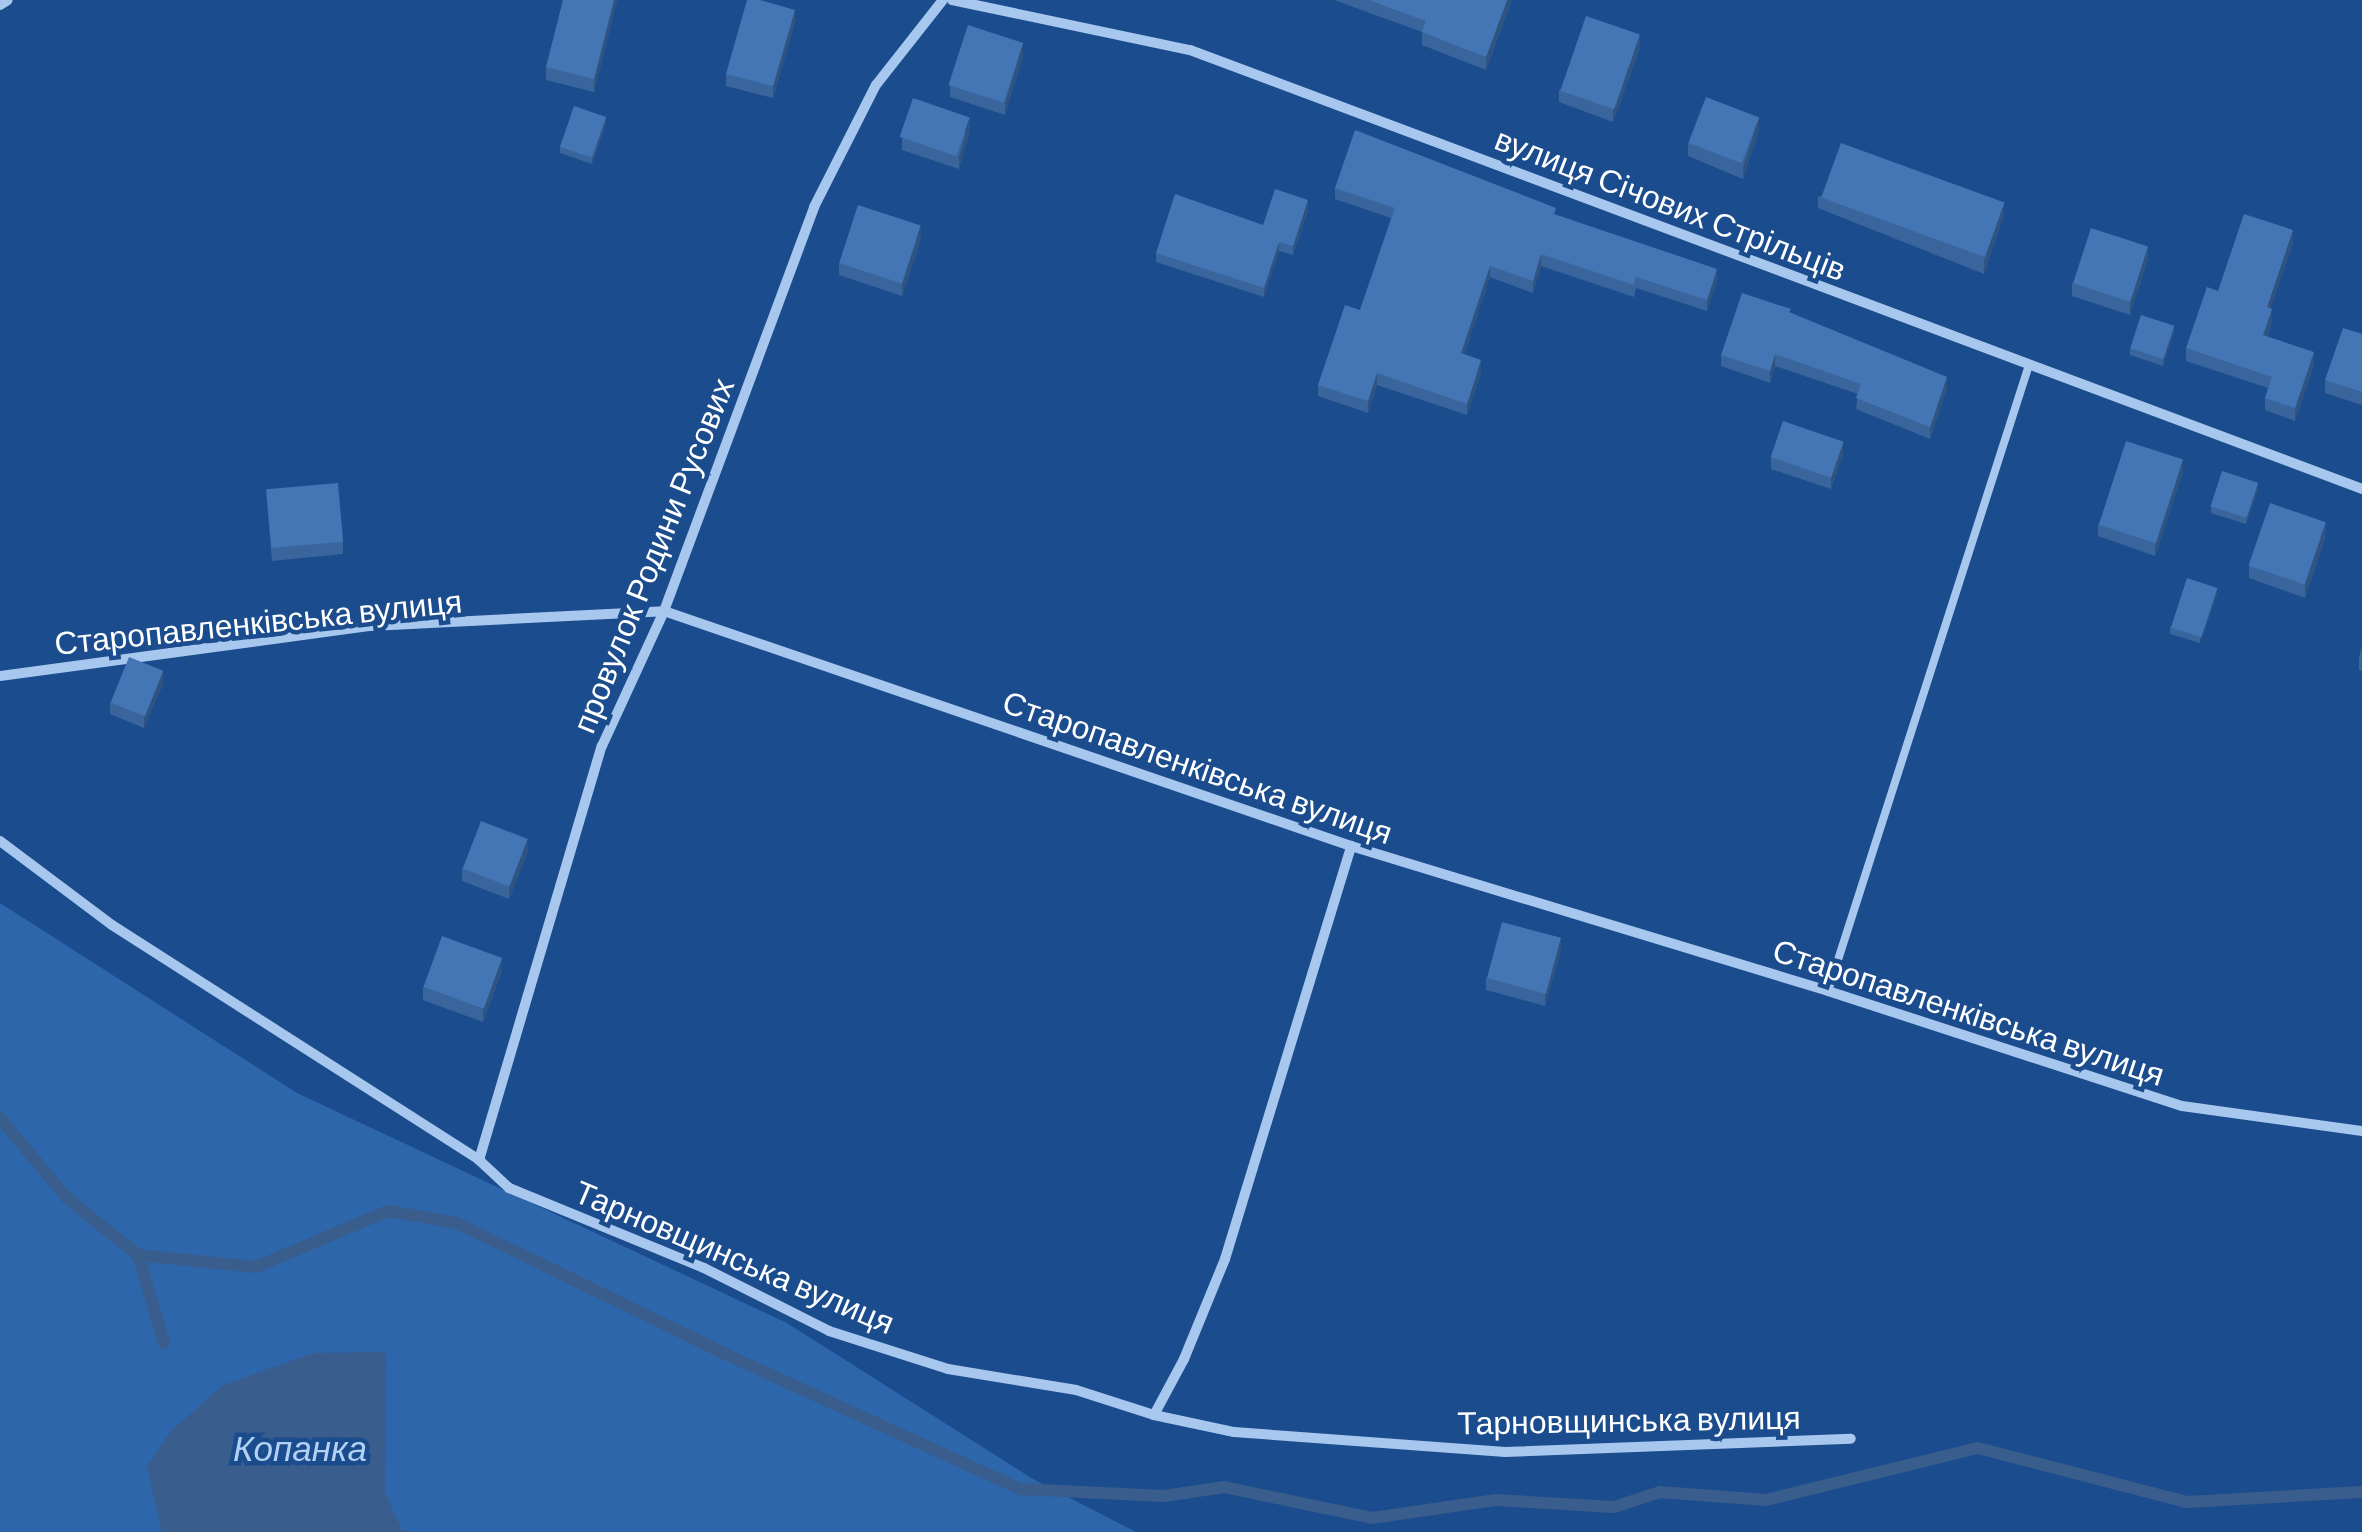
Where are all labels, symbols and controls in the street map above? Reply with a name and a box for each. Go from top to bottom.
street label: вулиця Січових Стрільців [1490,118,1852,288]
street label: провулок Родини Русових [563,372,741,738]
street label: Старопавленківська вулиця [52,581,464,661]
street label: Старопавленківська вулиця [998,681,1398,851]
street label: Старопавленківська вулиця [1768,929,2170,1093]
street label: Тарновщинська вулиця [569,1171,901,1341]
street label: Тарновщинська вулиця [1457,1397,1801,1441]
water label: Копанка [233,1426,367,1468]

